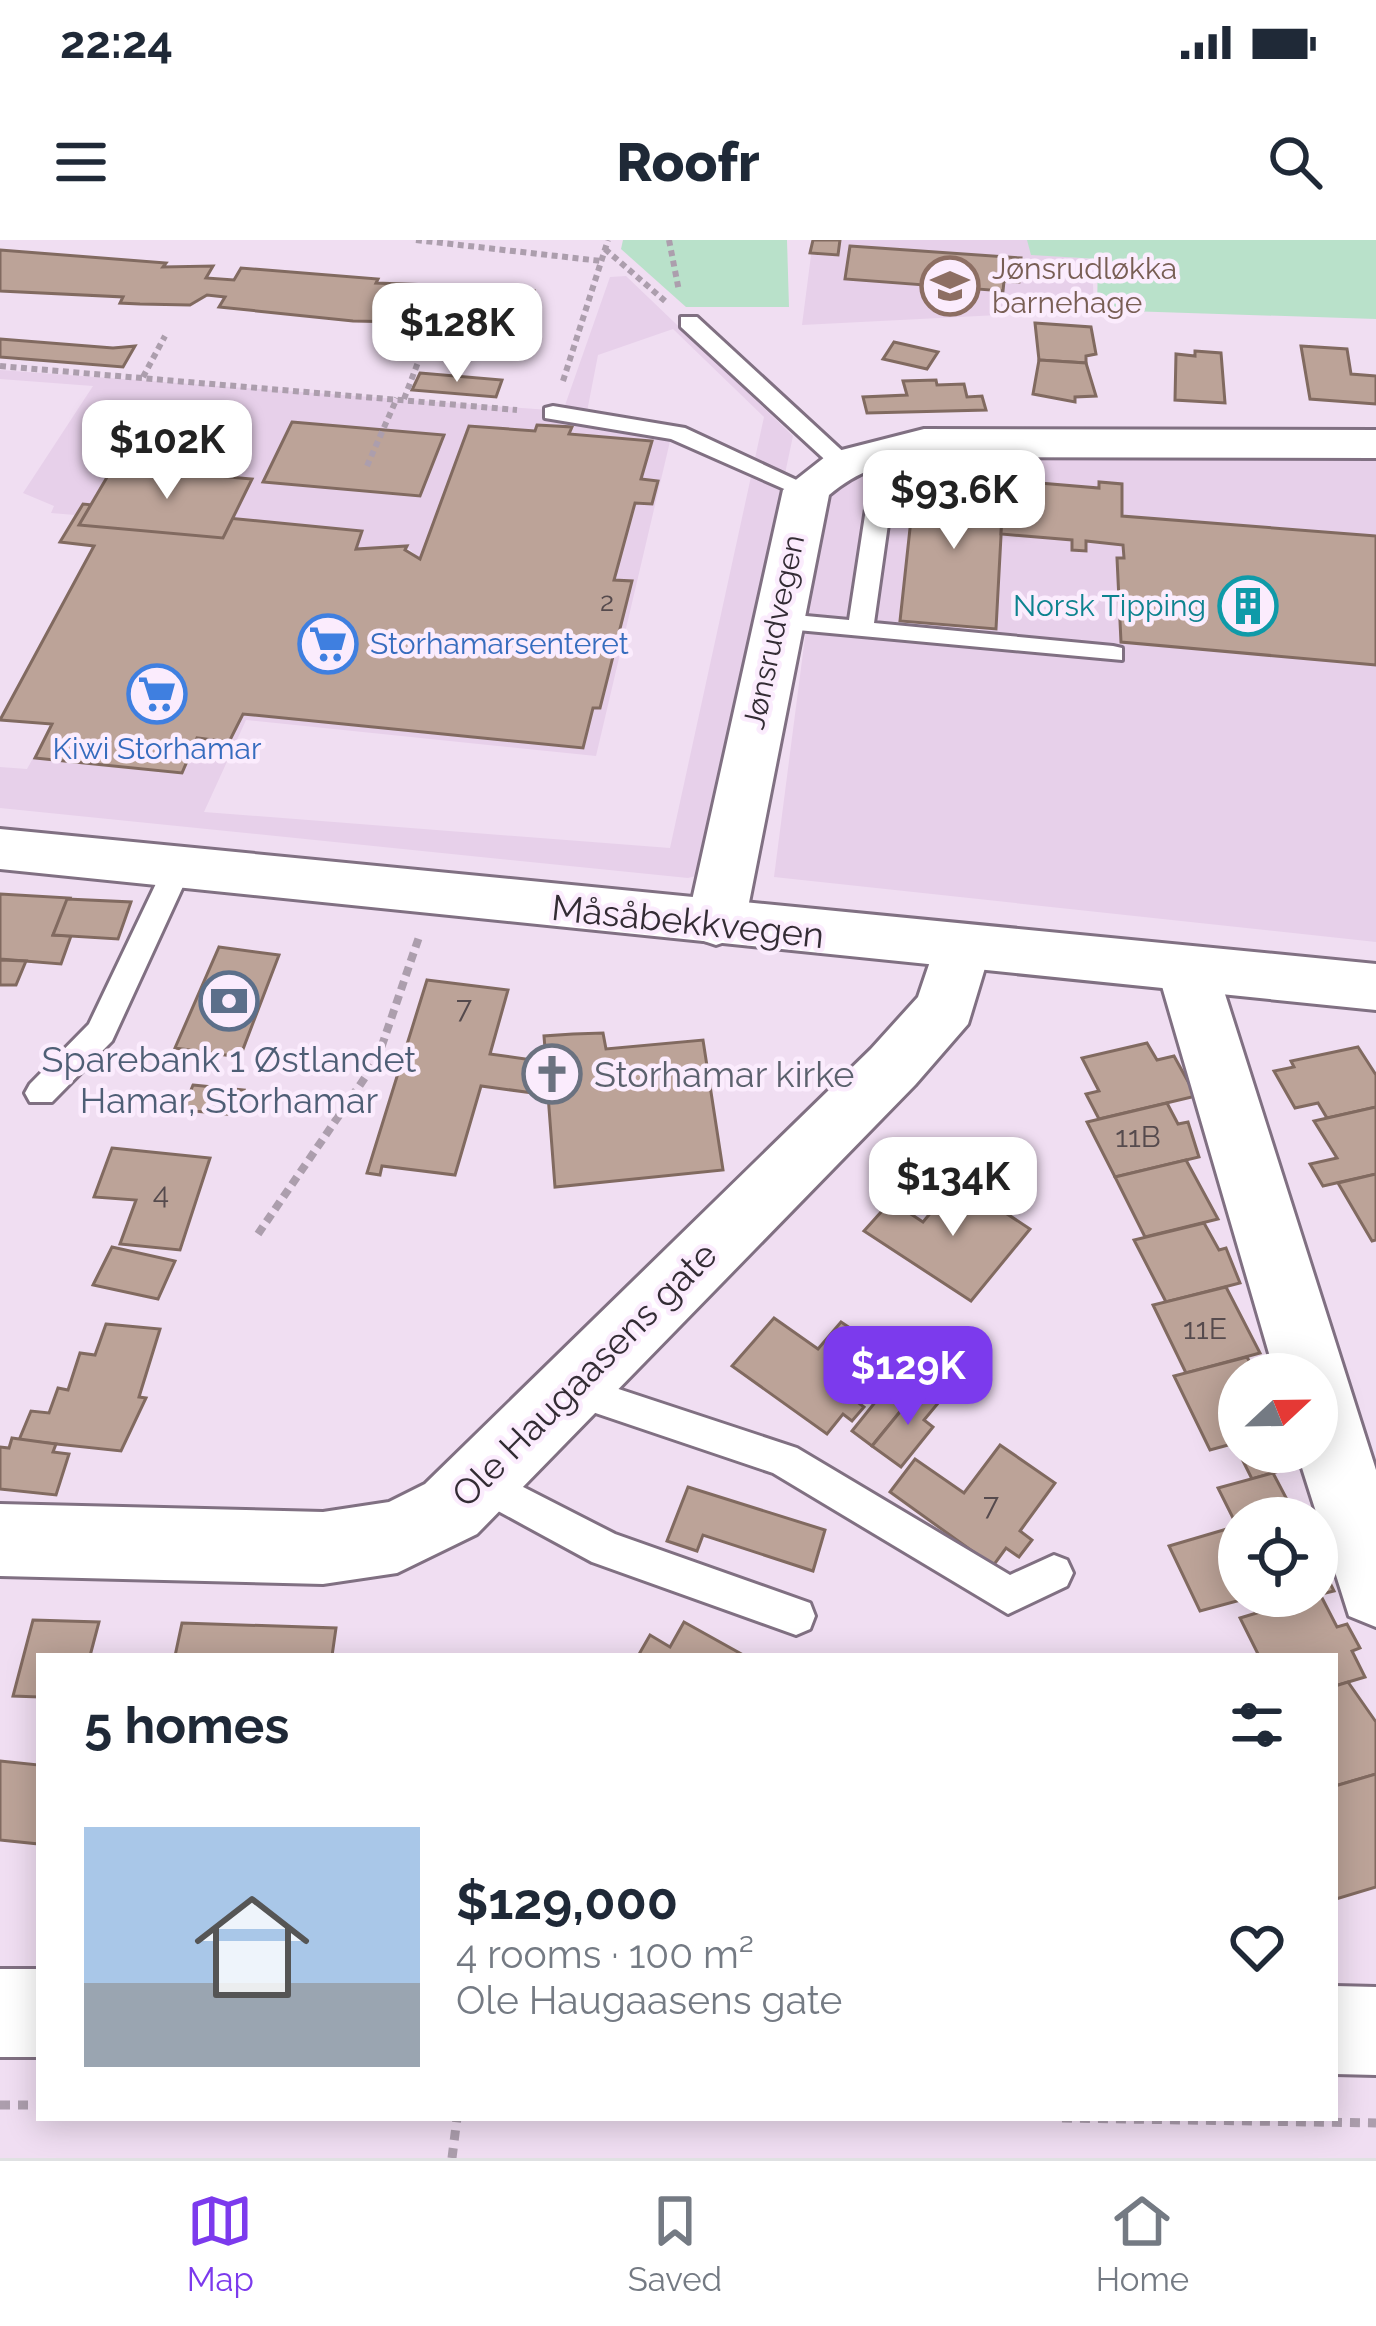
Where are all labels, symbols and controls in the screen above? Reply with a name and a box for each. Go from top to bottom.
text: 22:24 [60,16,173,69]
icon: menu [48,129,114,195]
icon: search [1262,129,1328,195]
text: Roofr [616,130,760,194]
place label: Jønsrudløkka barnehage [992,251,1177,320]
school or university icon: Jønsrudløkka barnehage [919,255,981,317]
pin: $128K [373,283,541,385]
text: $128K [399,299,515,345]
pin: $102K [83,400,251,502]
text: $102K [109,416,225,462]
pin: $93.6K [856,450,1052,552]
text: $93.6K [890,466,1018,512]
street label: Jønsrudvegen [736,532,811,732]
building icon: Norsk Tipping [1217,575,1279,637]
house number: 2 [600,586,614,617]
place label: Norsk Tipping [1013,588,1206,623]
supermarket icon: Storhamarsenteret [297,613,359,675]
place label: Storhamarsenteret [370,626,629,661]
supermarket icon: Kiwi Storhamar [126,663,188,725]
place label: Kiwi Storhamar [53,731,262,766]
street label: Måsåbekkvegen [550,886,826,956]
bank icon: Sparebank 1 Østlandet Hamar, Storhamar [198,970,260,1032]
house number: 7 [456,990,472,1025]
place label: Sparebank 1 Østlandet Hamar, Storhamar [42,1038,416,1121]
church icon: Storhamar kirke [521,1043,583,1105]
place label: Storhamar kirke [594,1053,854,1095]
house number: 11B [1115,1119,1161,1154]
pin: $134K [869,1137,1037,1239]
text: $134K [896,1153,1010,1199]
house number: 4 [153,1176,169,1211]
street label: Ole Haugaasens gate [443,1233,725,1515]
house number: 11E [1183,1311,1227,1346]
pin: $129K [824,1326,992,1428]
text: $129K [850,1342,966,1388]
north arrow [1218,1353,1338,1473]
map controls [1218,1353,1338,1617]
house number: 7 [983,1487,999,1522]
button: locate [1218,1497,1338,1617]
icon: filters [1224,1692,1290,1758]
text: 5 homes [84,1695,289,1755]
text: $129,000 [456,1871,678,1931]
icon: home [180,1875,324,2019]
icon: heart [1224,1914,1290,1980]
text: 4 rooms · 100 m² [456,1931,754,1977]
text: Ole Haugaasens gate [456,1977,842,2023]
tab: Map [187,2188,254,2299]
tab: Saved [628,2188,722,2299]
tab: Home [1096,2188,1189,2299]

